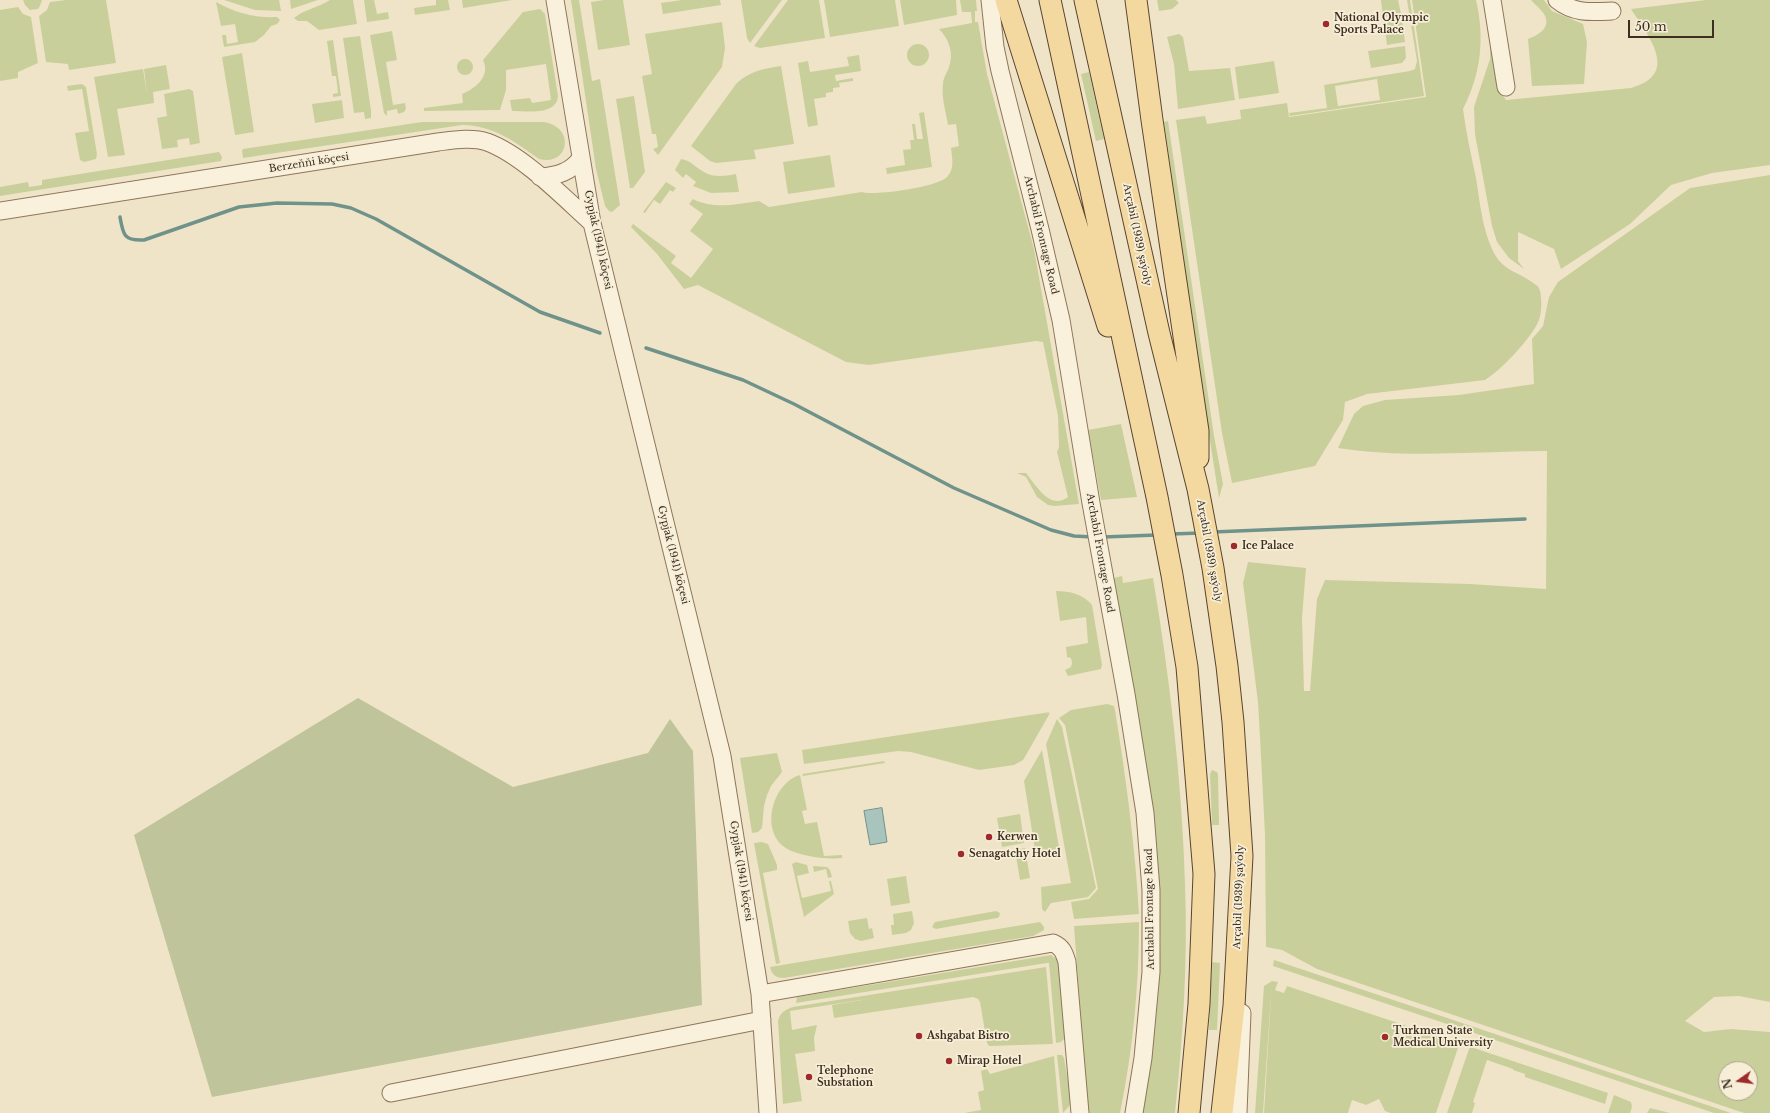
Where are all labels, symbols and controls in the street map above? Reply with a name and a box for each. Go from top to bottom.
place label: National Olympic Sports Palace [1334,12,1429,36]
scale bar [1630,12,1716,38]
marker: National Olympic Sports Palace [1321,19,1331,29]
text: 50 m [1635,19,1667,34]
street label: Berzeňňi köçesi [268,151,350,175]
street label: Archabil Frontage Road [1021,175,1061,295]
street label: Arçabil (1939) şaýoly [1120,183,1154,287]
street label: Gypjak (1941) köçesi [582,189,614,291]
street label: Archabil Frontage Road [1084,492,1116,614]
street label: Arçabil (1939) şaýoly [1194,499,1224,603]
street label: Gypjak (1941) köçesi [655,504,691,606]
place label: Ice Palace [1242,540,1294,552]
marker: Ice Palace [1229,541,1239,551]
street label: Gypjak (1941) köçesi [727,820,755,922]
place label: Kerwen [997,831,1038,843]
marker: Kerwen [984,832,994,842]
street label: Arçabil (1939) şaýoly [1231,845,1247,949]
place label: Senagatchy Hotel [969,848,1061,860]
street label: Archabil Frontage Road [1143,848,1157,970]
marker: Senagatchy Hotel [956,849,966,859]
place label: Turkmen State Medical University [1393,1025,1493,1048]
place label: Ashgabat Bistro [927,1030,1009,1042]
marker: Ashgabat Bistro [914,1031,924,1041]
marker: Turkmen State Medical University [1380,1032,1390,1042]
place label: Mirap Hotel [957,1055,1021,1067]
marker: Mirap Hotel [944,1056,954,1066]
north arrow [1718,1061,1758,1101]
place label: Telephone Substation [817,1065,874,1088]
marker: Telephone Substation [804,1072,814,1082]
text: N [1719,1077,1735,1090]

